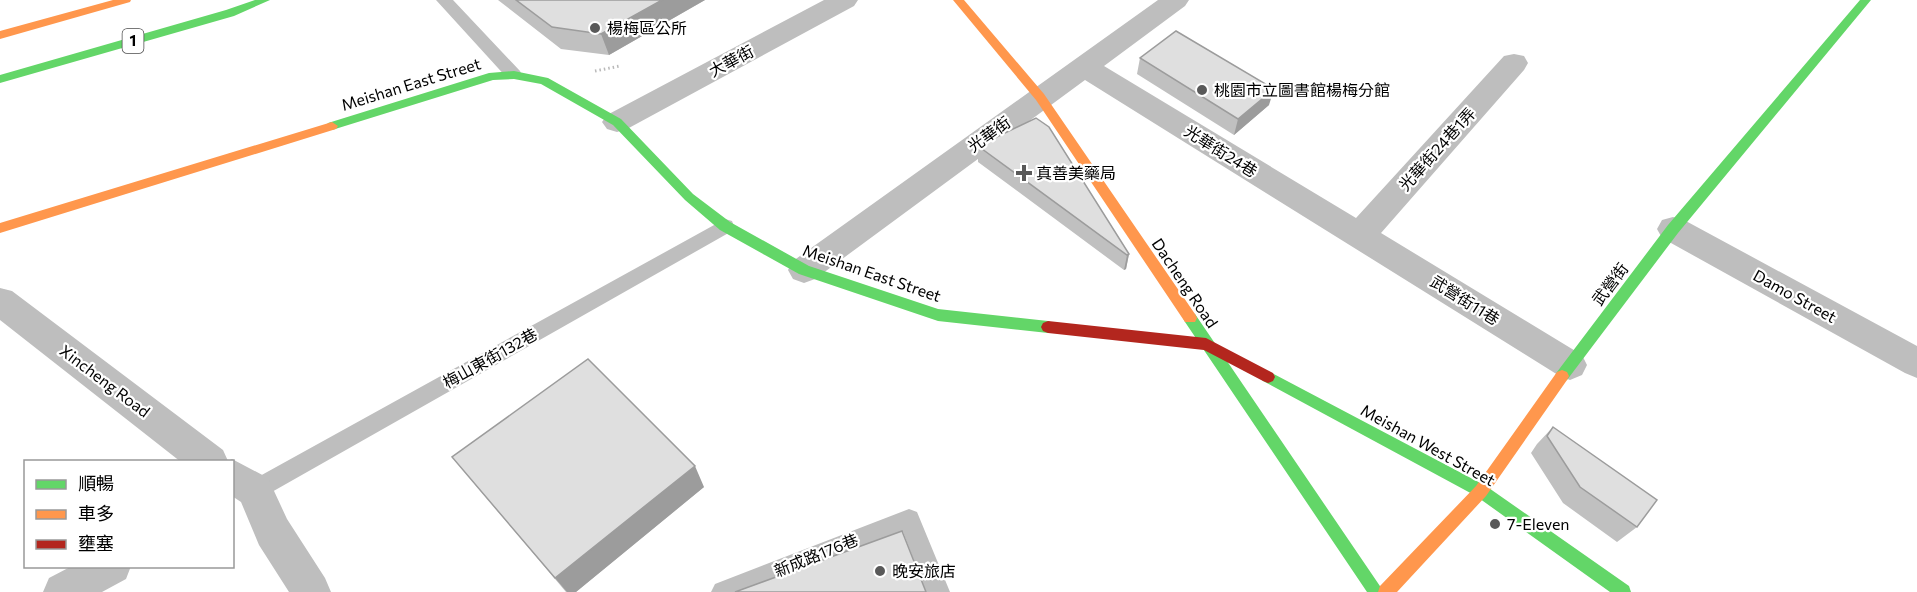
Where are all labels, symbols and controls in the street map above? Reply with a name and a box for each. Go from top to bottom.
place label: 楊梅區公所 [607,18,687,37]
marker: 楊梅區公所 [588,21,602,35]
road number: 1 [122,29,144,53]
street label: 大華街 [705,41,756,80]
street label: Meishan East Street [339,53,483,114]
place label: 桃園市立圖書館楊梅分館 [1214,80,1390,99]
marker: 桃園市立圖書館楊梅分館 [1195,83,1209,97]
street label: 光華街24巷1弄 [1394,103,1479,194]
street label: 光華街 [964,112,1014,155]
street label: 光華街24巷 [1181,121,1261,180]
place label: 真善美藥局 [1036,163,1116,182]
marker: 真善美藥局 [1017,166,1031,180]
street label: Dacheng Road [1148,234,1222,331]
street label: Meishan East Street [801,240,944,305]
street label: 武營街 [1588,259,1632,309]
street label: Damo Street [1750,265,1840,326]
street label: 武營街11巷 [1427,271,1503,328]
street label: 梅山東街132巷 [439,324,540,391]
street label: Xincheng Road [56,341,154,421]
street label: Meishan West Street [1358,400,1499,490]
legend [24,460,234,568]
text: 順暢 [78,472,114,494]
text: 車多 [78,502,114,524]
place label: 7-Eleven [1507,514,1570,533]
marker: 7-Eleven [1488,517,1502,531]
street label: 新成路176巷 [771,529,861,580]
text: 壅塞 [78,532,114,554]
place label: 晚安旅店 [892,561,956,580]
marker: 晚安旅店 [873,564,887,578]

